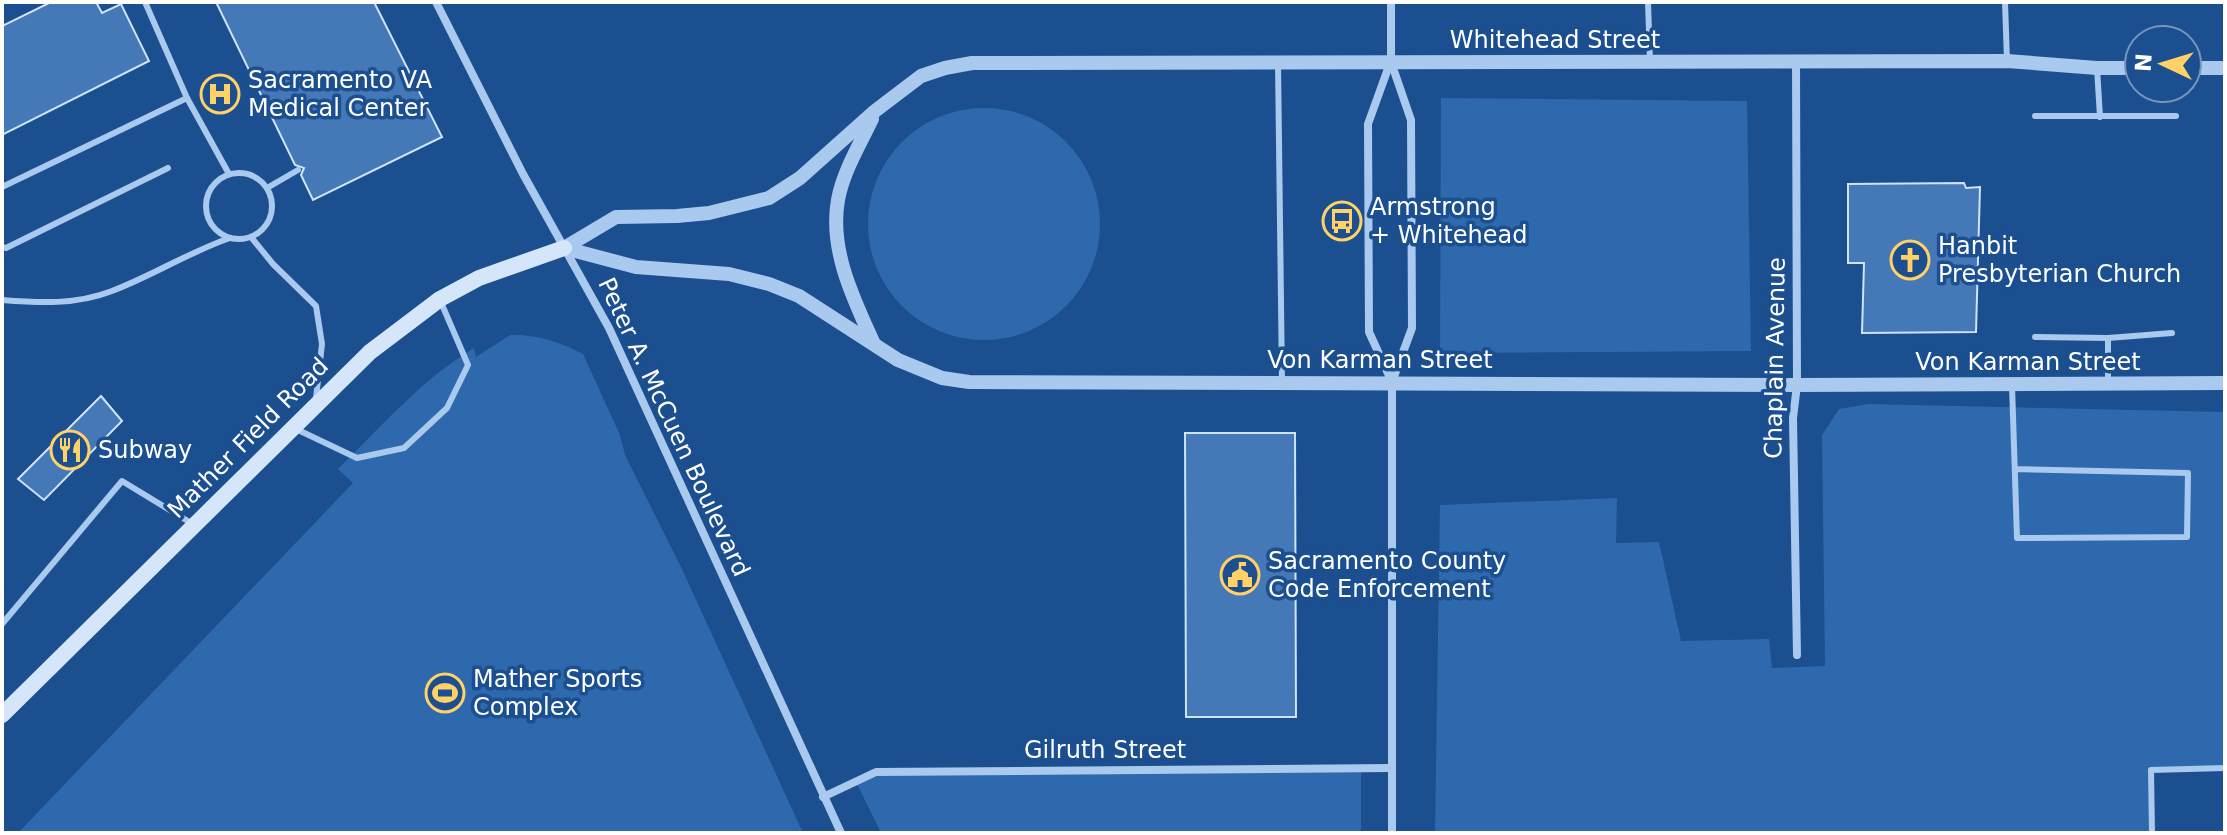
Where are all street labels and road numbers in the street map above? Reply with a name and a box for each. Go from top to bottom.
street label: Whitehead Street [1450,26,1660,54]
street label: Chaplain Avenue [1759,257,1791,459]
street label: Peter A. McCuen Boulevard [592,273,756,581]
street label: Von Karman Street [1267,346,1493,374]
street label: Von Karman Street [1915,348,2141,376]
street label: Mather Field Road [162,352,334,524]
street label: Gilruth Street [1024,736,1186,764]

